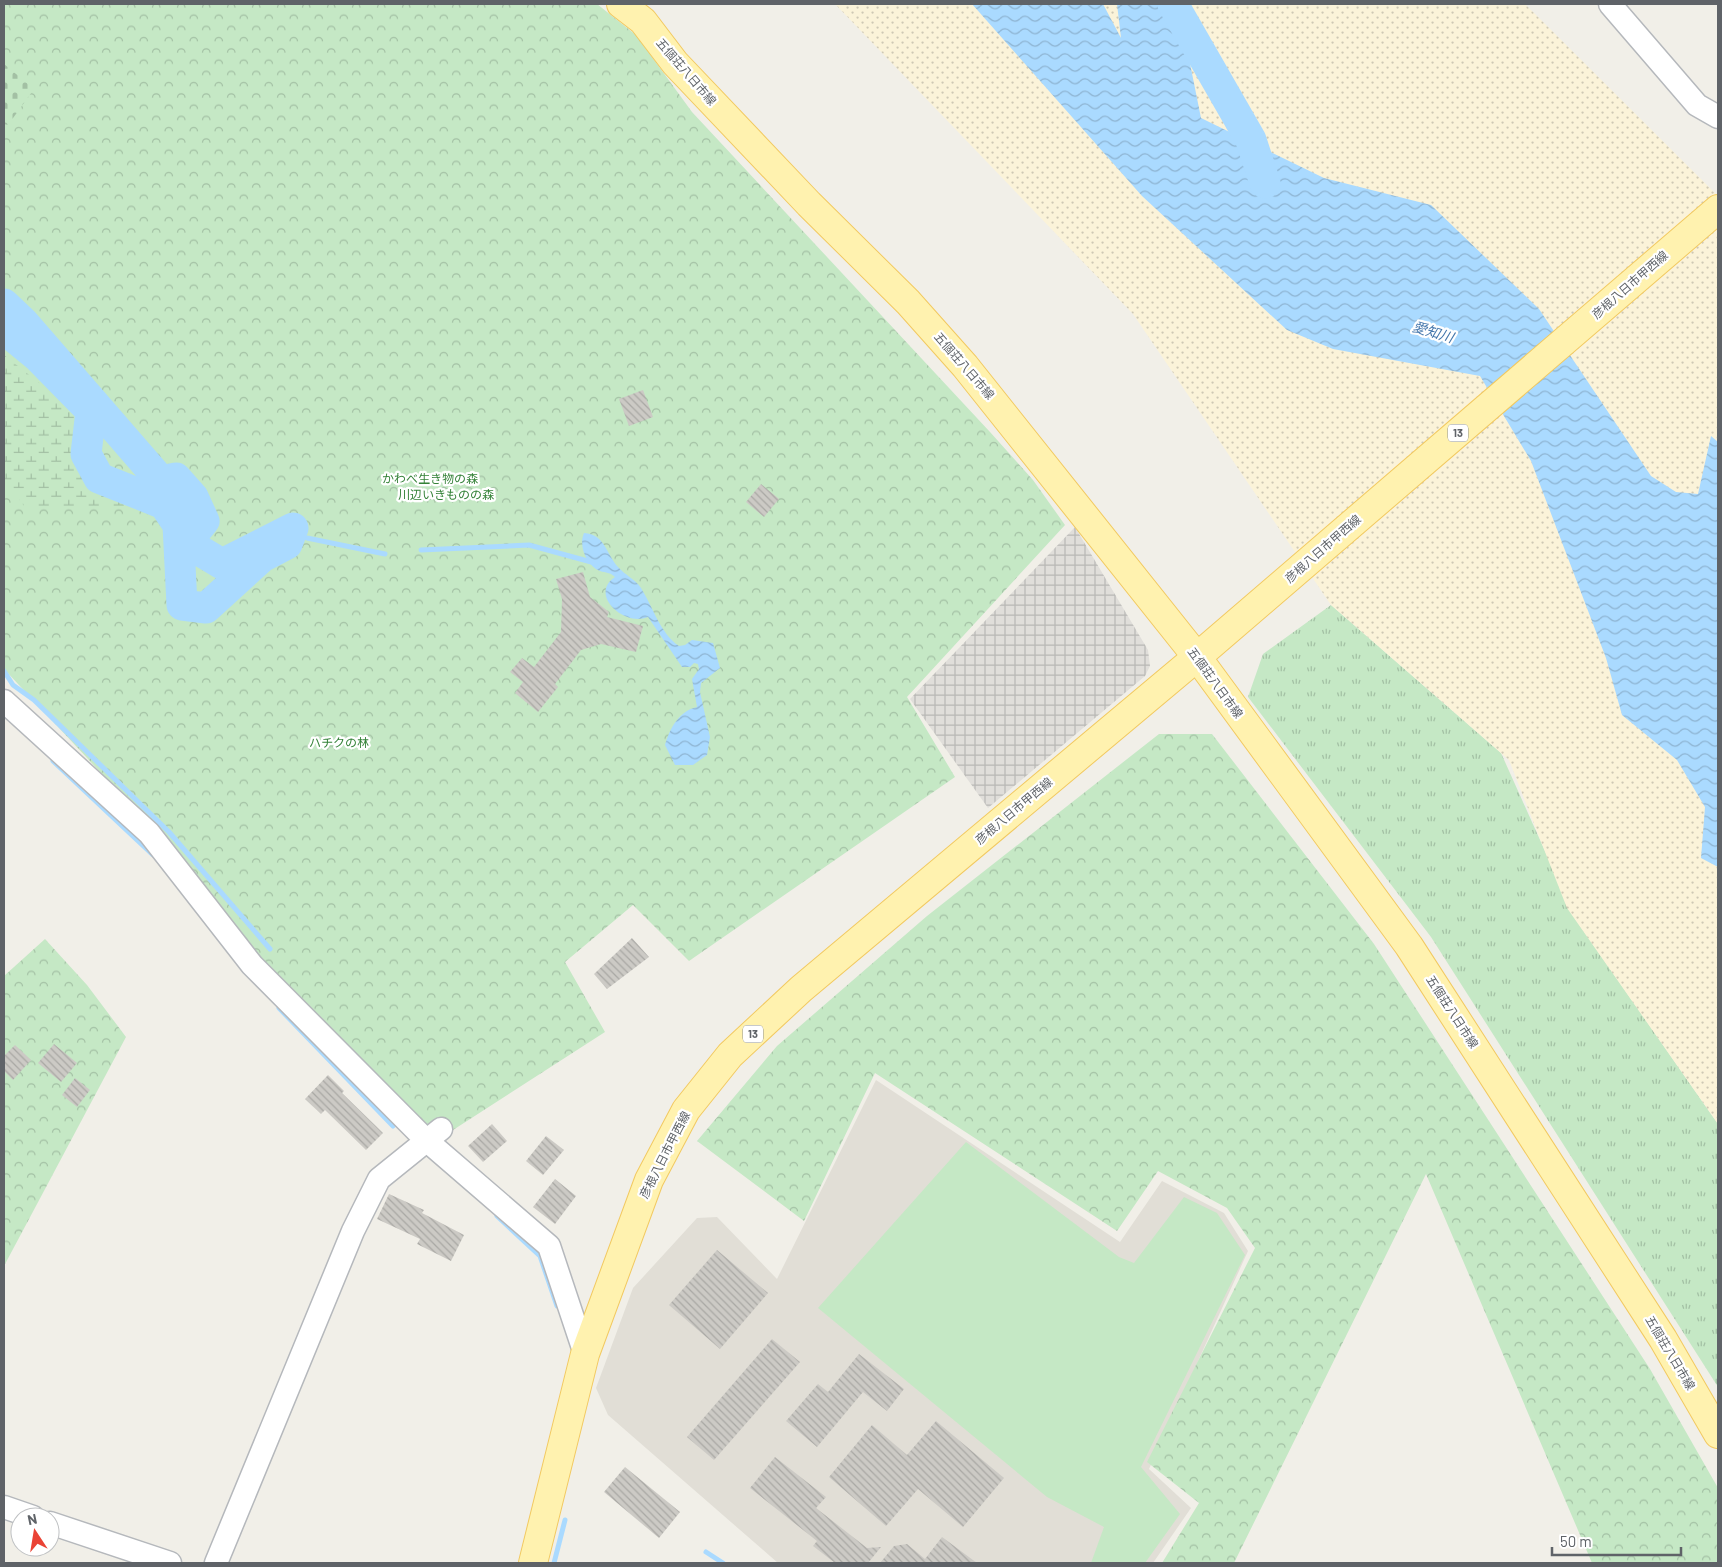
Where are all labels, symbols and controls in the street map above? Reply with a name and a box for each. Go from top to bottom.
street label: 五個荘八日市線 [654,35,720,108]
street label: 彦根八日市甲西線 [1589,247,1670,321]
water label: 愛知川 [1411,317,1458,346]
street label: 五個荘八日市線 [932,329,998,402]
road number: 13 [1448,424,1468,442]
park label: かわべ生き物の森 [382,471,478,485]
park label: 川辺いきものの森 [398,487,494,501]
street label: 彦根八日市甲西線 [1282,511,1363,585]
street label: 五個荘八日市線 [1185,644,1246,721]
park label: ハチクの林 [309,735,369,749]
street label: 彦根八日市甲西線 [972,774,1055,846]
street label: 五個荘八日市線 [1424,972,1482,1050]
road number: 13 [743,1026,763,1042]
street label: 彦根八日市甲西線 [636,1109,692,1200]
street label: 五個荘八日市線 [1643,1313,1698,1392]
north arrow [10,1507,60,1557]
text: N [26,1510,39,1528]
scale bar [1552,1524,1681,1556]
text: 50 m [1560,1532,1592,1550]

